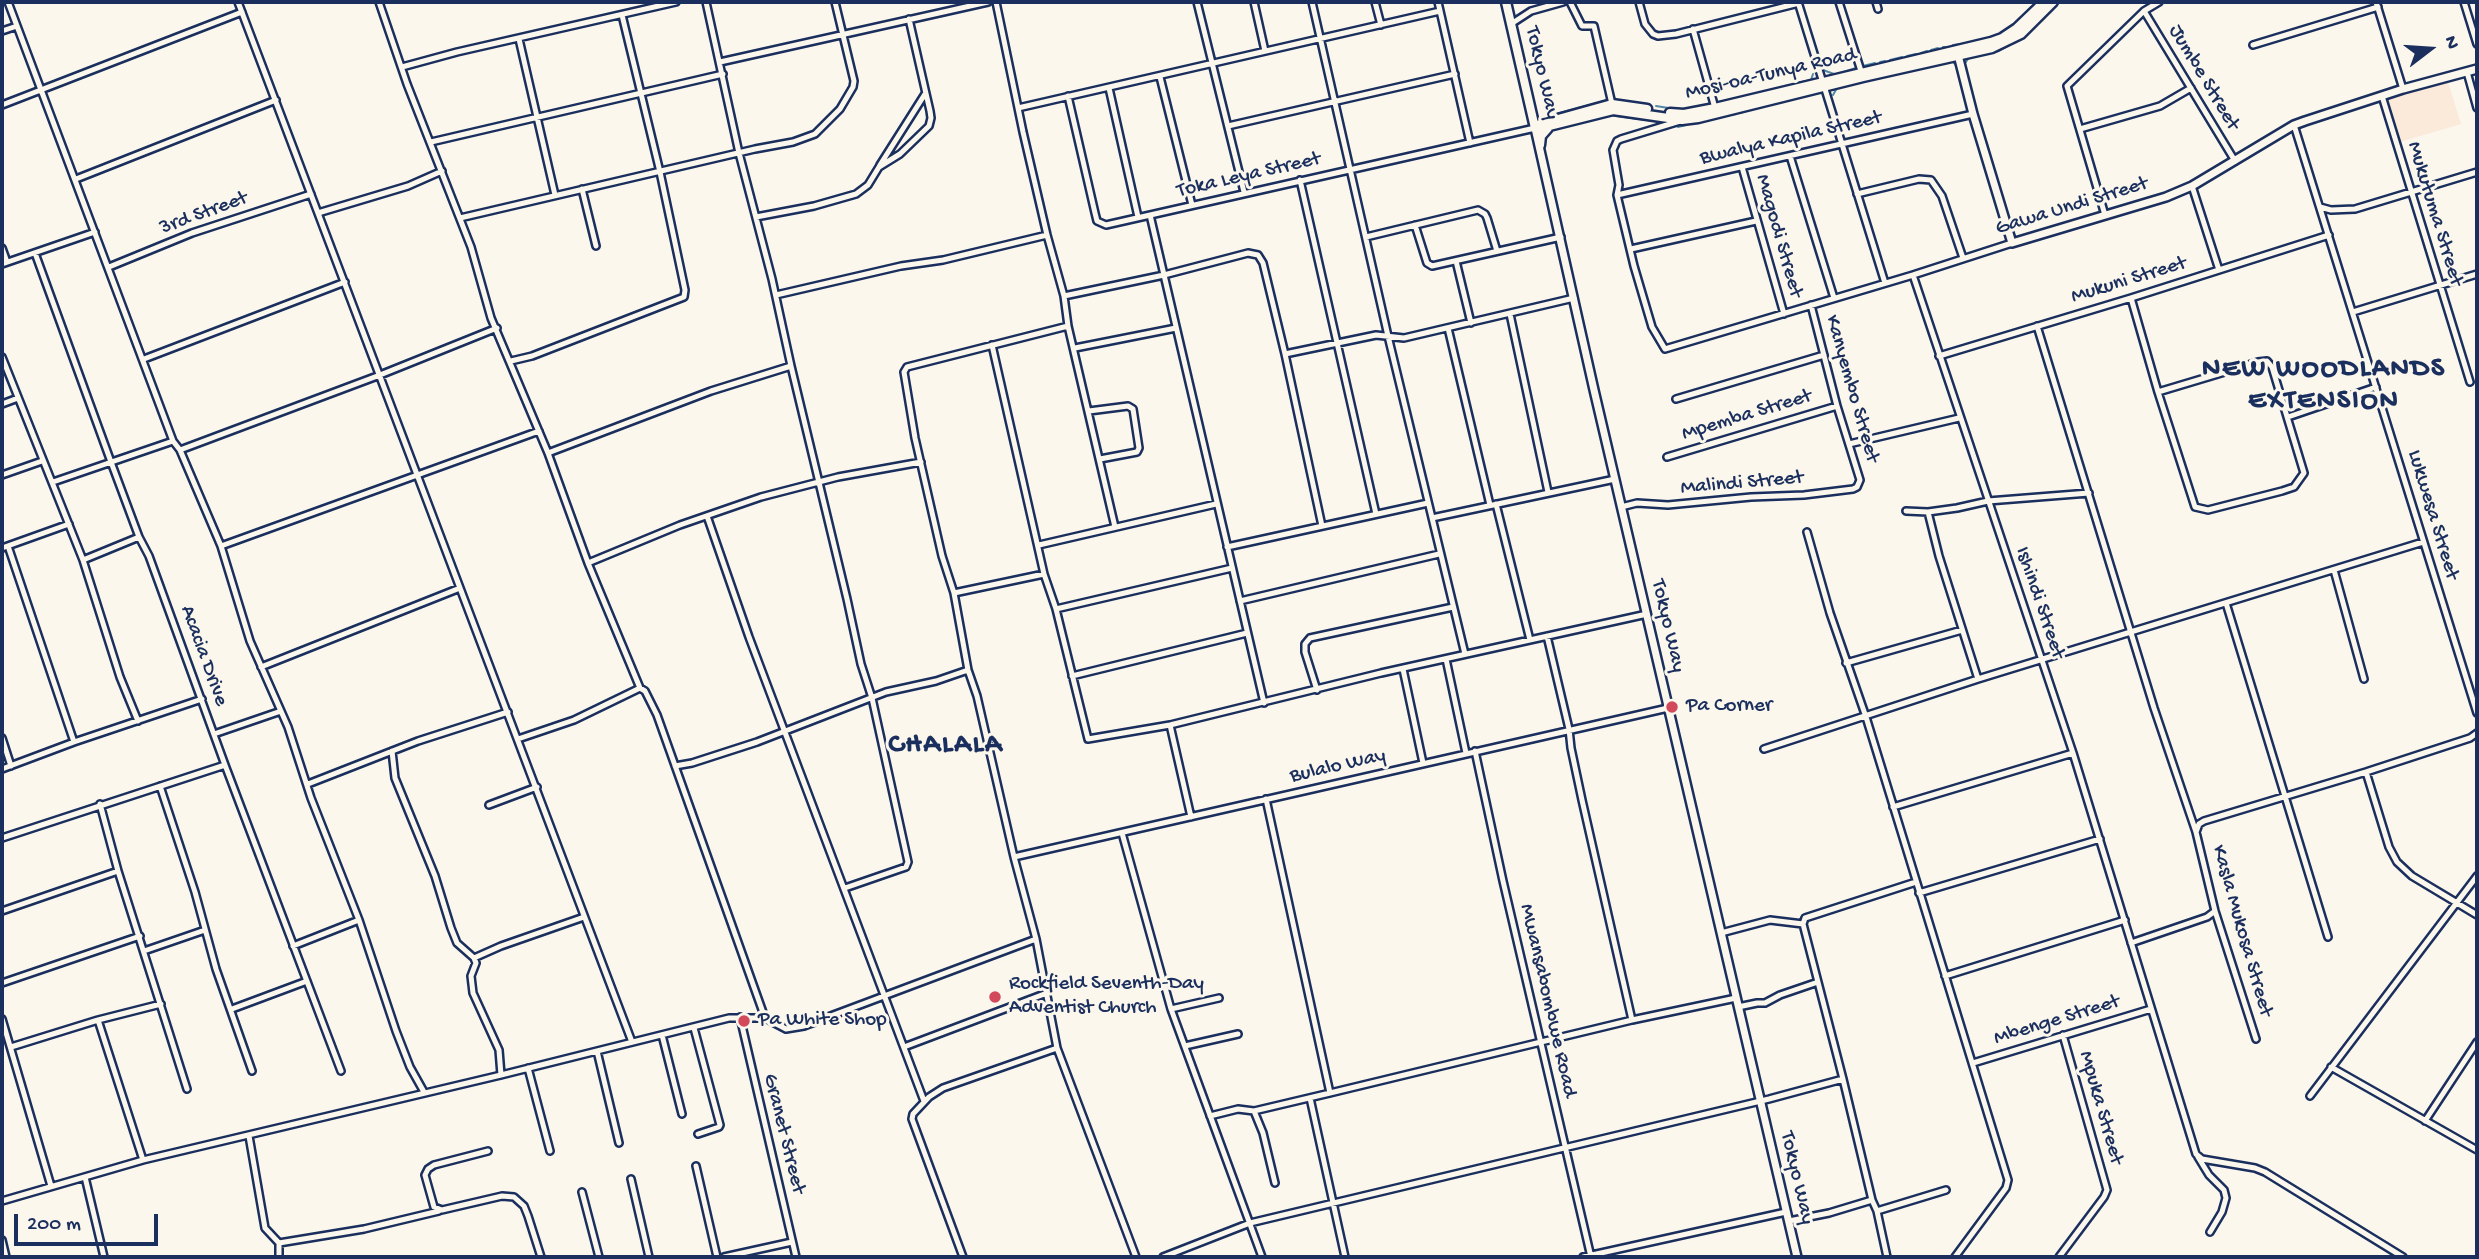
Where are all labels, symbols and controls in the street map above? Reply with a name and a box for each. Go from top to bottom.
north arrow [2395,14,2465,84]
street label: Jumbe Street [2162,21,2244,135]
street label: Tokyo Way [1518,24,1564,122]
text: N [2438,33,2463,52]
street label: Mosi-oa-Tunya Road [1683,43,1859,107]
street label: Bwalya Kapila Street [1698,106,1884,172]
street label: Mukutuma Street [2400,139,2468,289]
street label: Toka Leya Street [1175,147,1323,205]
street label: Magodi Street [1748,172,1808,300]
street label: Gawa Undi Street [1993,172,2151,242]
street label: 3rd Street [157,186,251,242]
street label: Mukuni Street [2068,252,2190,310]
street label: Kanyembo Street [1818,312,1884,466]
district label: NEW WOODLANDS EXTENSION [2204,354,2444,420]
street label: Mpemba Street [1679,384,1815,448]
street label: Lukwesa Street [2400,447,2464,583]
street label: Malindi Street [1680,466,1804,502]
street label: Ishindi Street [2008,544,2070,662]
street label: Tokyo Way [1644,577,1690,675]
street label: Acacia Drive [173,602,233,710]
place label: Pa Corner [1686,694,1772,720]
marker: Pa Corner [1664,699,1680,715]
district label: CHALALA [889,730,1003,764]
street label: Bulalo Way [1288,744,1388,790]
street label: Kasla Mukosa Street [2204,842,2278,1020]
street label: Mwansabombwe Road [1512,902,1582,1100]
place label: Rockfield Seventh-Day Adventist Church [1009,972,1204,1022]
marker: Rockfield Seventh-Day Adventist Church [987,989,1003,1005]
street label: Mbenge Street [1991,990,2123,1052]
place label: Pa White Shop [758,1008,887,1034]
marker: Pa White Shop [736,1013,752,1029]
street label: Mpuka Street [2072,1048,2128,1168]
street label: Granet Street [756,1071,810,1197]
street label: Tokyo Way [1773,1129,1819,1227]
scale bar [18,1200,161,1244]
text: 200 m [27,1213,81,1238]

